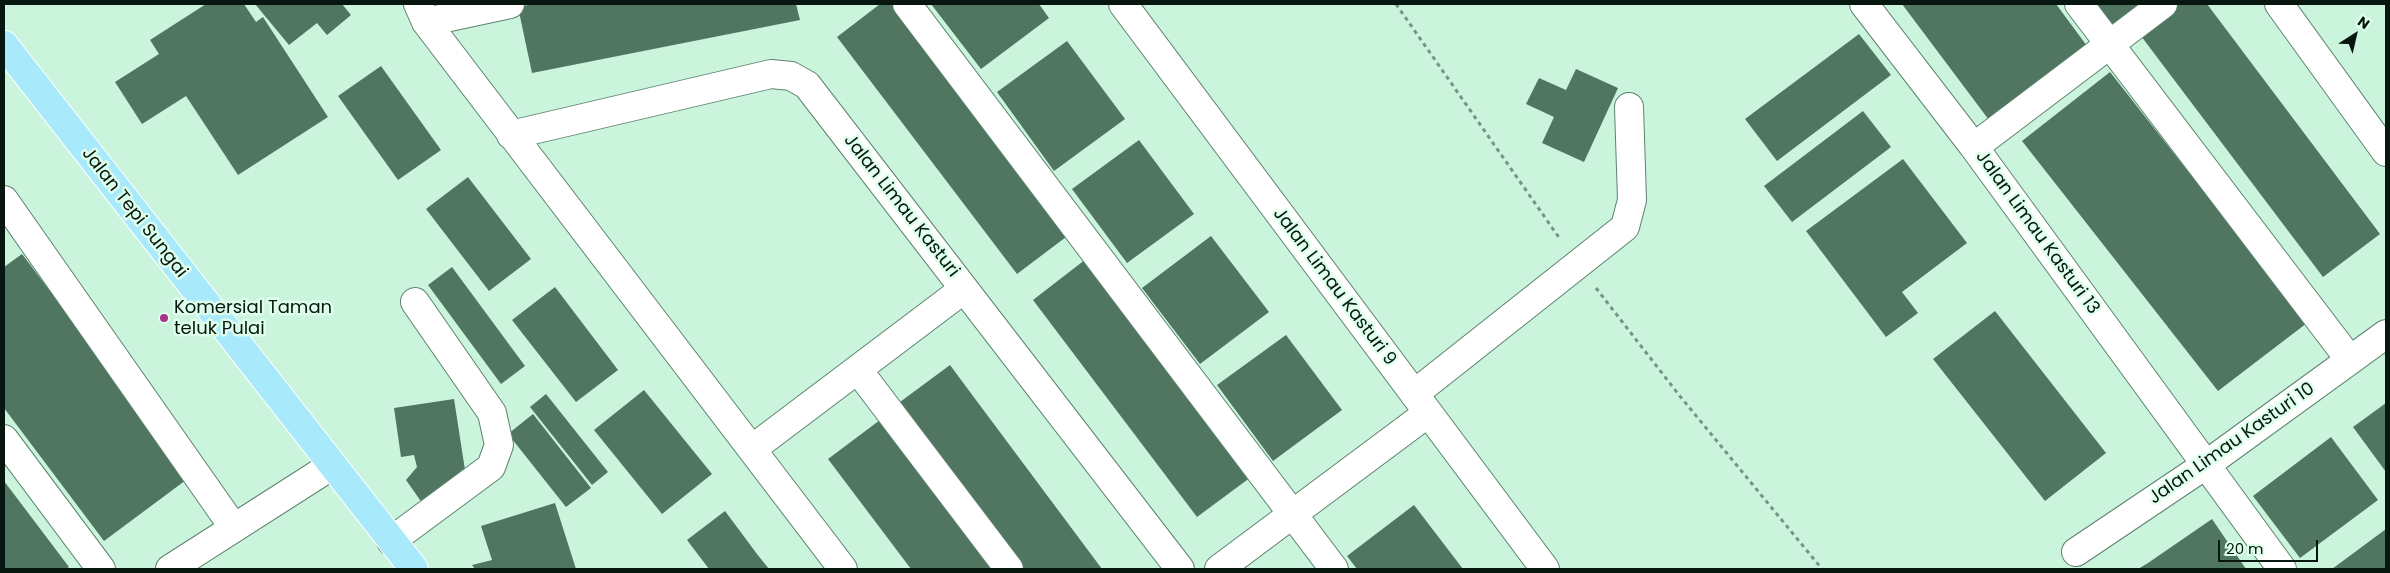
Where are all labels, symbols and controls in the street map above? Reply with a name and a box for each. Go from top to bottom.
north arrow [2330,10,2380,60]
text: N [2354,12,2374,34]
street label: Jalan Limau Kasturi [838,130,964,282]
street label: Jalan Tepi Sungai [76,144,192,282]
street label: Jalan Limau Kasturi 13 [1970,147,2104,319]
street label: Jalan Limau Kasturi 9 [1268,204,1400,370]
place label: Komersial Taman teluk Pulai [174,297,332,340]
marker: Komersial Taman teluk Pulai [158,312,170,324]
street label: Jalan Limau Kasturi 10 [2145,379,2319,509]
scale bar [2220,530,2320,562]
text: 20 m [2226,538,2264,559]

